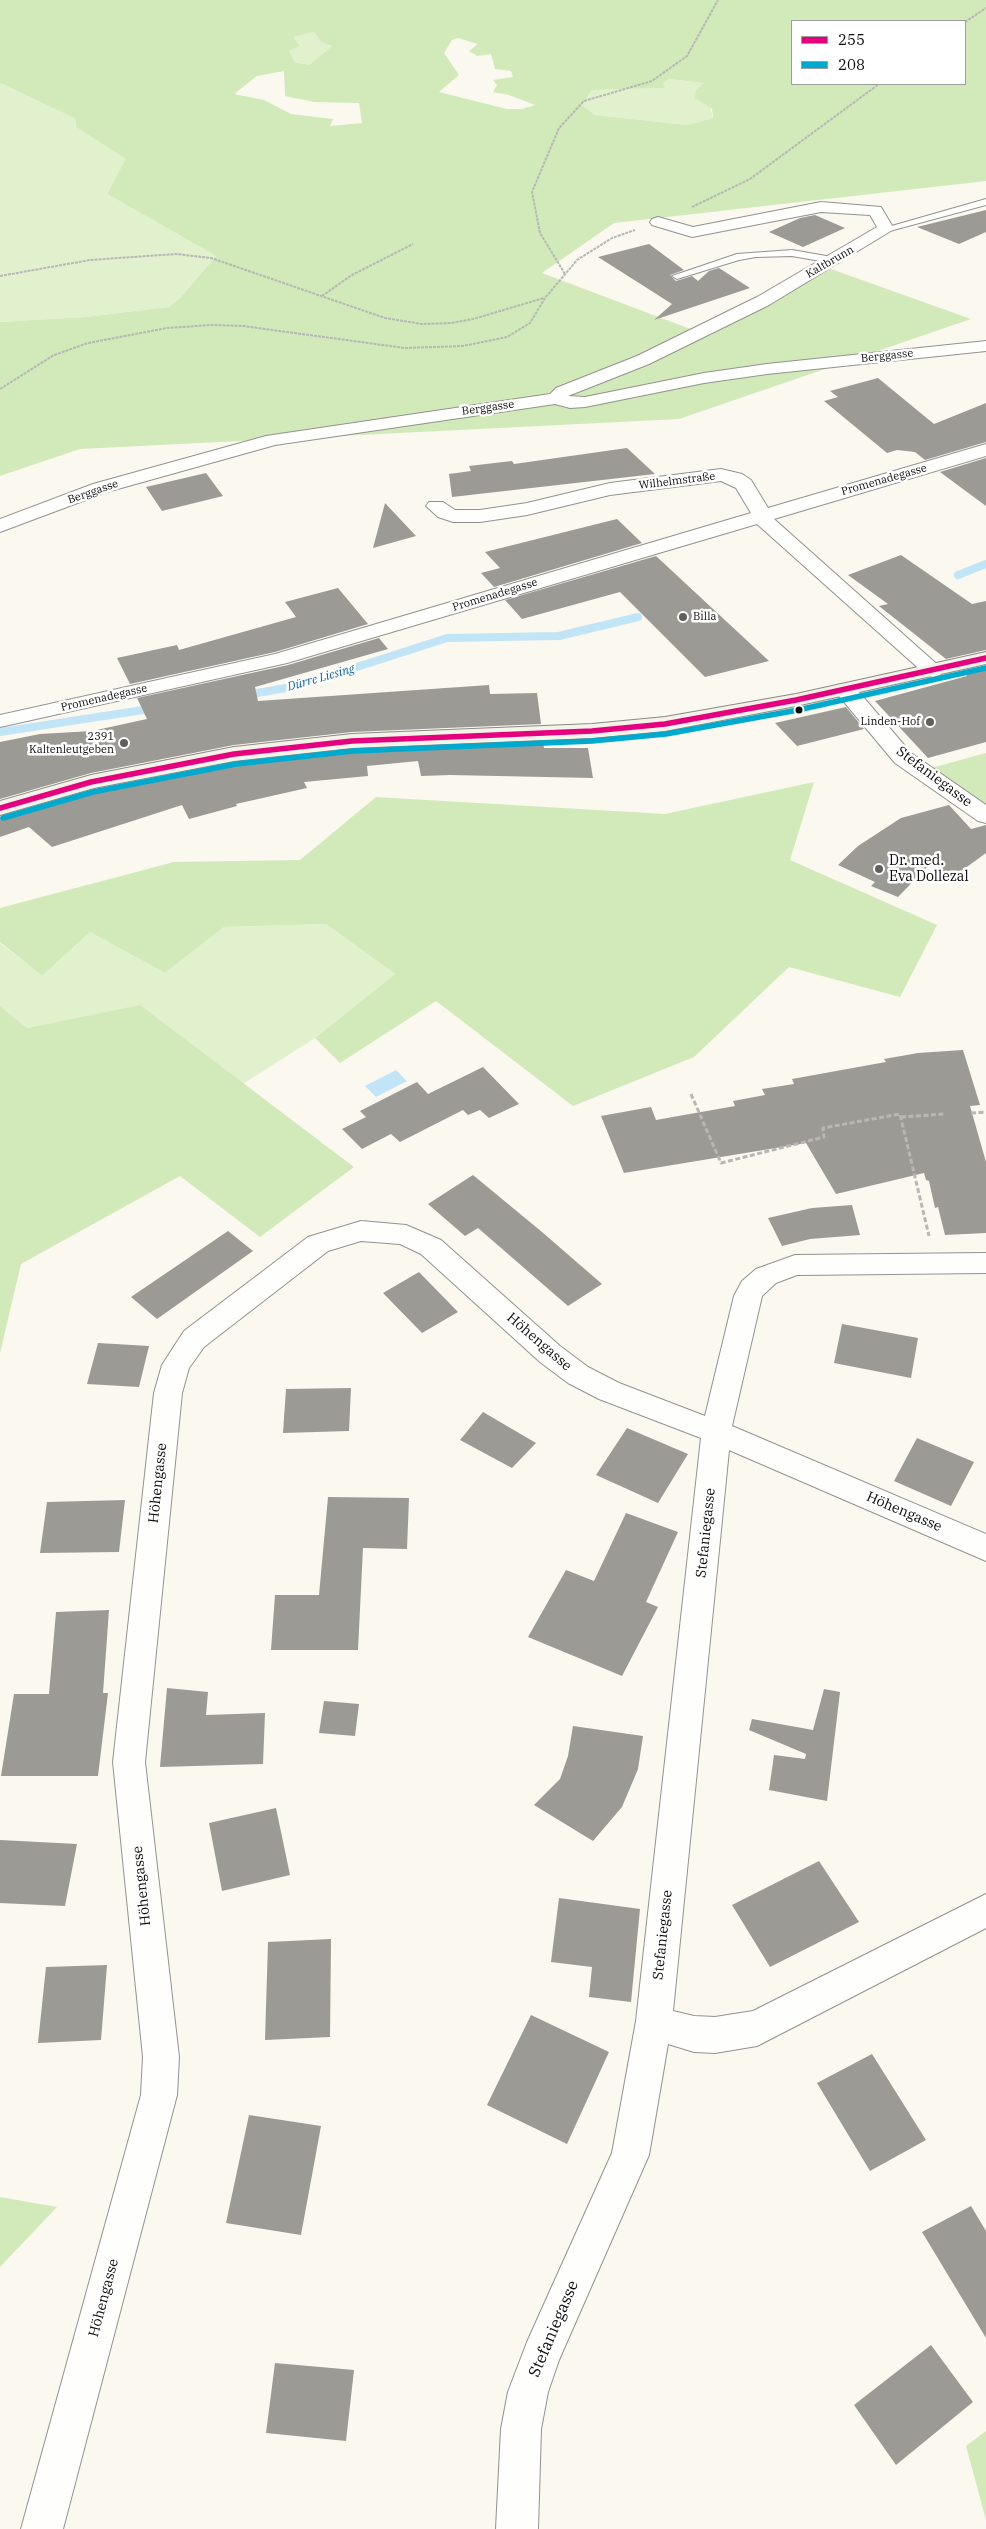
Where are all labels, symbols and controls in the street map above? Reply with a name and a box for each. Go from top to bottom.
legend [791,20,966,85]
text: 255 [838,30,865,49]
text: 208 [838,55,865,74]
street label: Kaltbrunn [804,243,856,281]
street label: Berggasse [860,347,914,365]
street label: Berggasse [461,398,515,418]
street label: Promenadegasse [840,461,928,499]
street label: Wilhelmstraße [638,470,716,492]
street label: Berggasse [66,477,120,507]
street label: Promenadegasse [451,576,539,614]
place label: Billa [693,610,716,624]
marker: Billa [677,611,689,623]
water label: Dürre Liesing [286,662,356,694]
street label: Promenadegasse [59,682,149,714]
unlabelled marker [794,705,804,715]
place label: Linden-Hof [860,715,920,729]
marker: Linden-Hof [924,716,936,728]
place label: 2391 Kaltenleutgeben [29,730,114,756]
marker: 2391 Kaltenleutgeben [118,737,130,749]
street label: Stefaniegasse [893,743,975,811]
place label: Dr. med. Eva Dollezal [889,853,969,886]
marker: Dr. med. Eva Dollezal [873,863,885,875]
street label: Höhengasse [503,1309,575,1375]
street label: Höhengasse [145,1442,171,1524]
street label: Stefaniegasse [693,1487,719,1579]
street label: Höhengasse [864,1489,944,1535]
street label: Höhengasse [129,1845,155,1927]
street label: Stefaniegasse [650,1889,676,1981]
street label: Höhengasse [85,2257,123,2339]
street label: Stefaniegasse [525,2278,583,2380]

